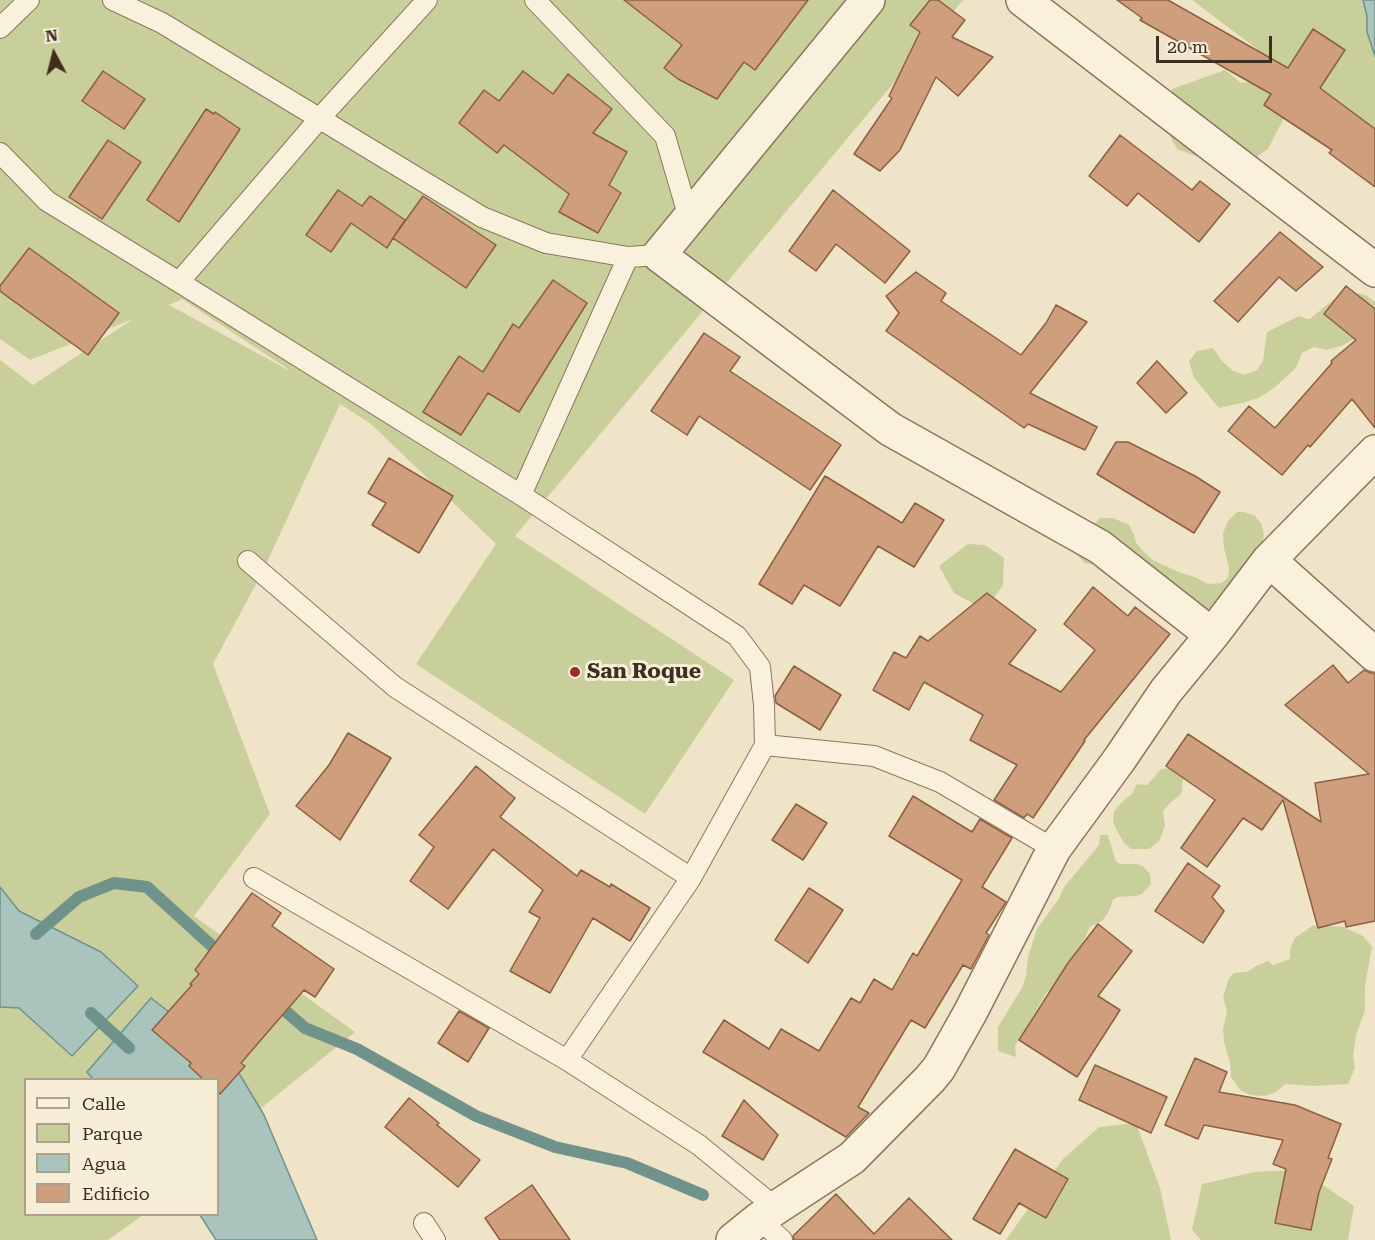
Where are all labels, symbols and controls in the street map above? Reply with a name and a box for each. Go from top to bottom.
north arrow [24,24,84,84]
scale bar [1159,24,1274,62]
text: N [44,25,59,46]
text: 20 m [1167,36,1208,57]
place label: San Roque [587,659,701,685]
marker: San Roque [568,665,582,679]
legend [24,1078,219,1216]
text: Calle [82,1093,126,1114]
text: Parque [82,1123,143,1144]
text: Agua [82,1153,126,1174]
text: Edificio [82,1183,150,1204]

